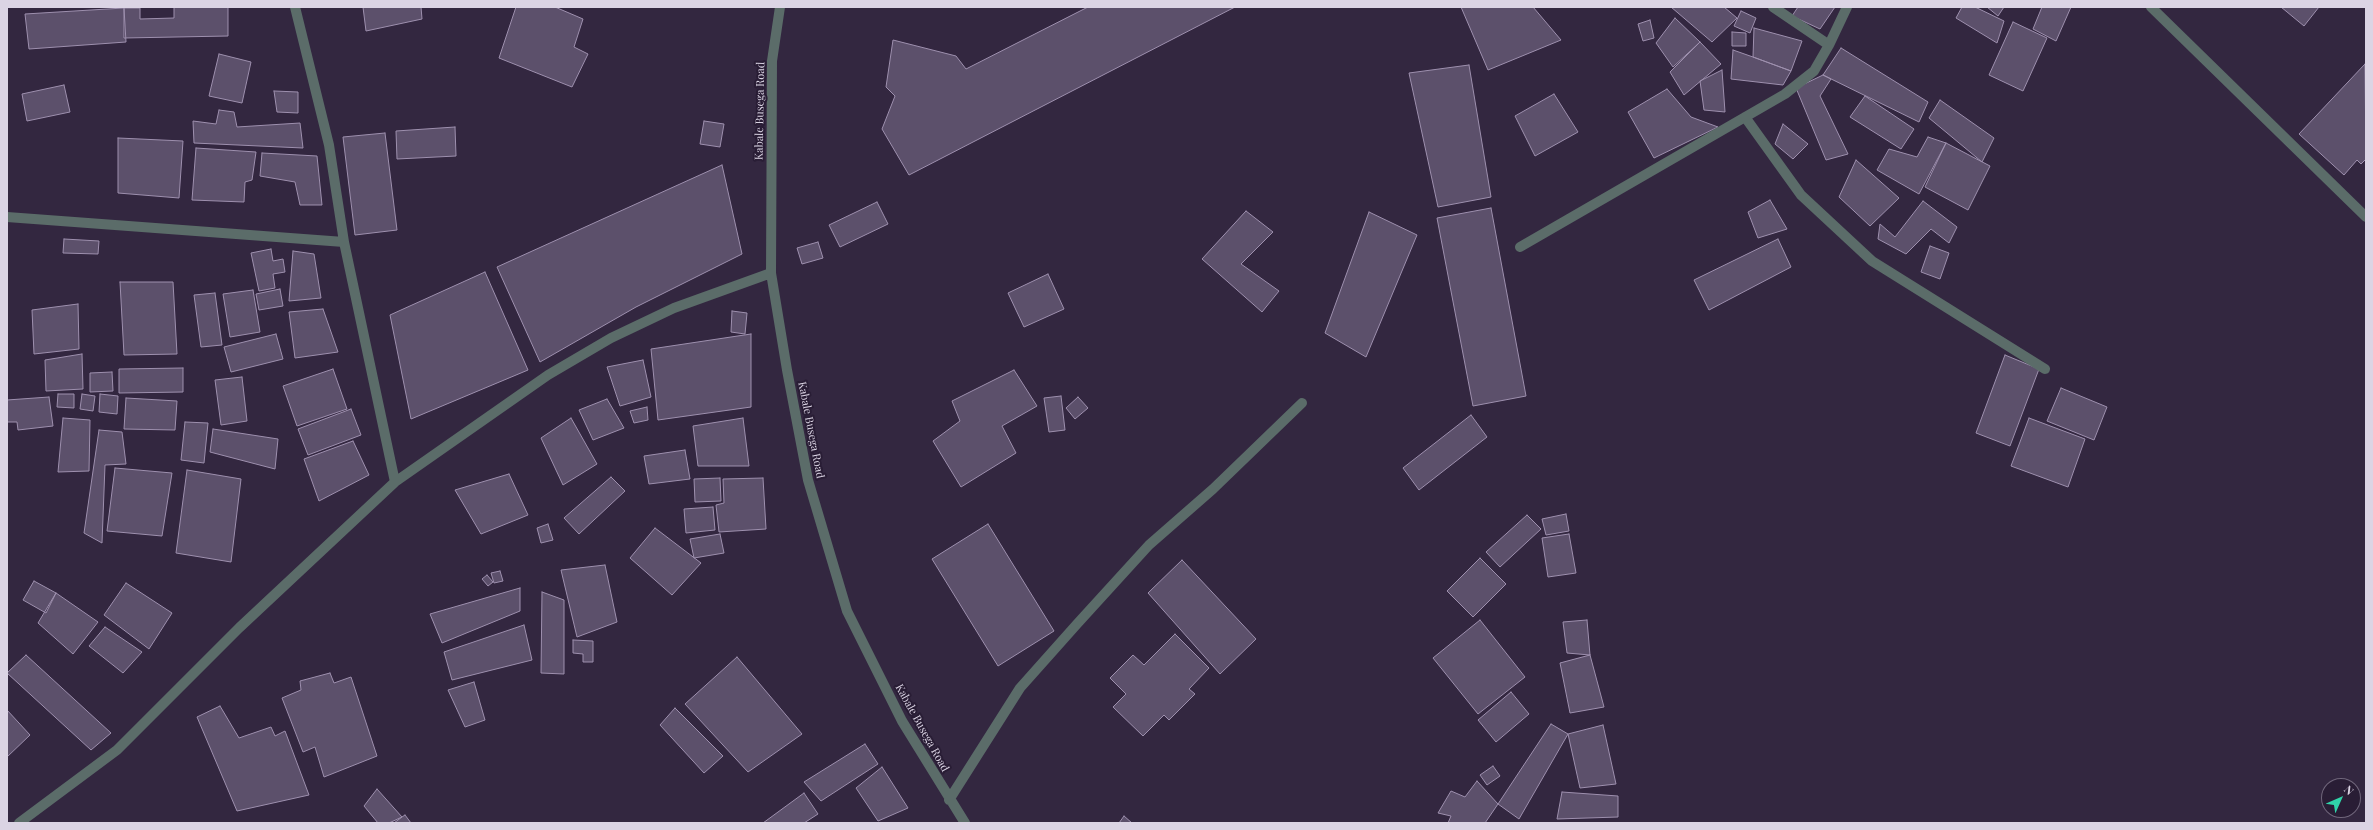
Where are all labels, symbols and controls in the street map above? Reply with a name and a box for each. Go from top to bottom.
street label: Kabale Busega Road [753,62,767,160]
street label: Kabale Busega Road [795,380,827,480]
street label: Kabale Busega Road [892,682,952,774]
north arrow [2321,778,2361,818]
text: N [2341,782,2357,798]

